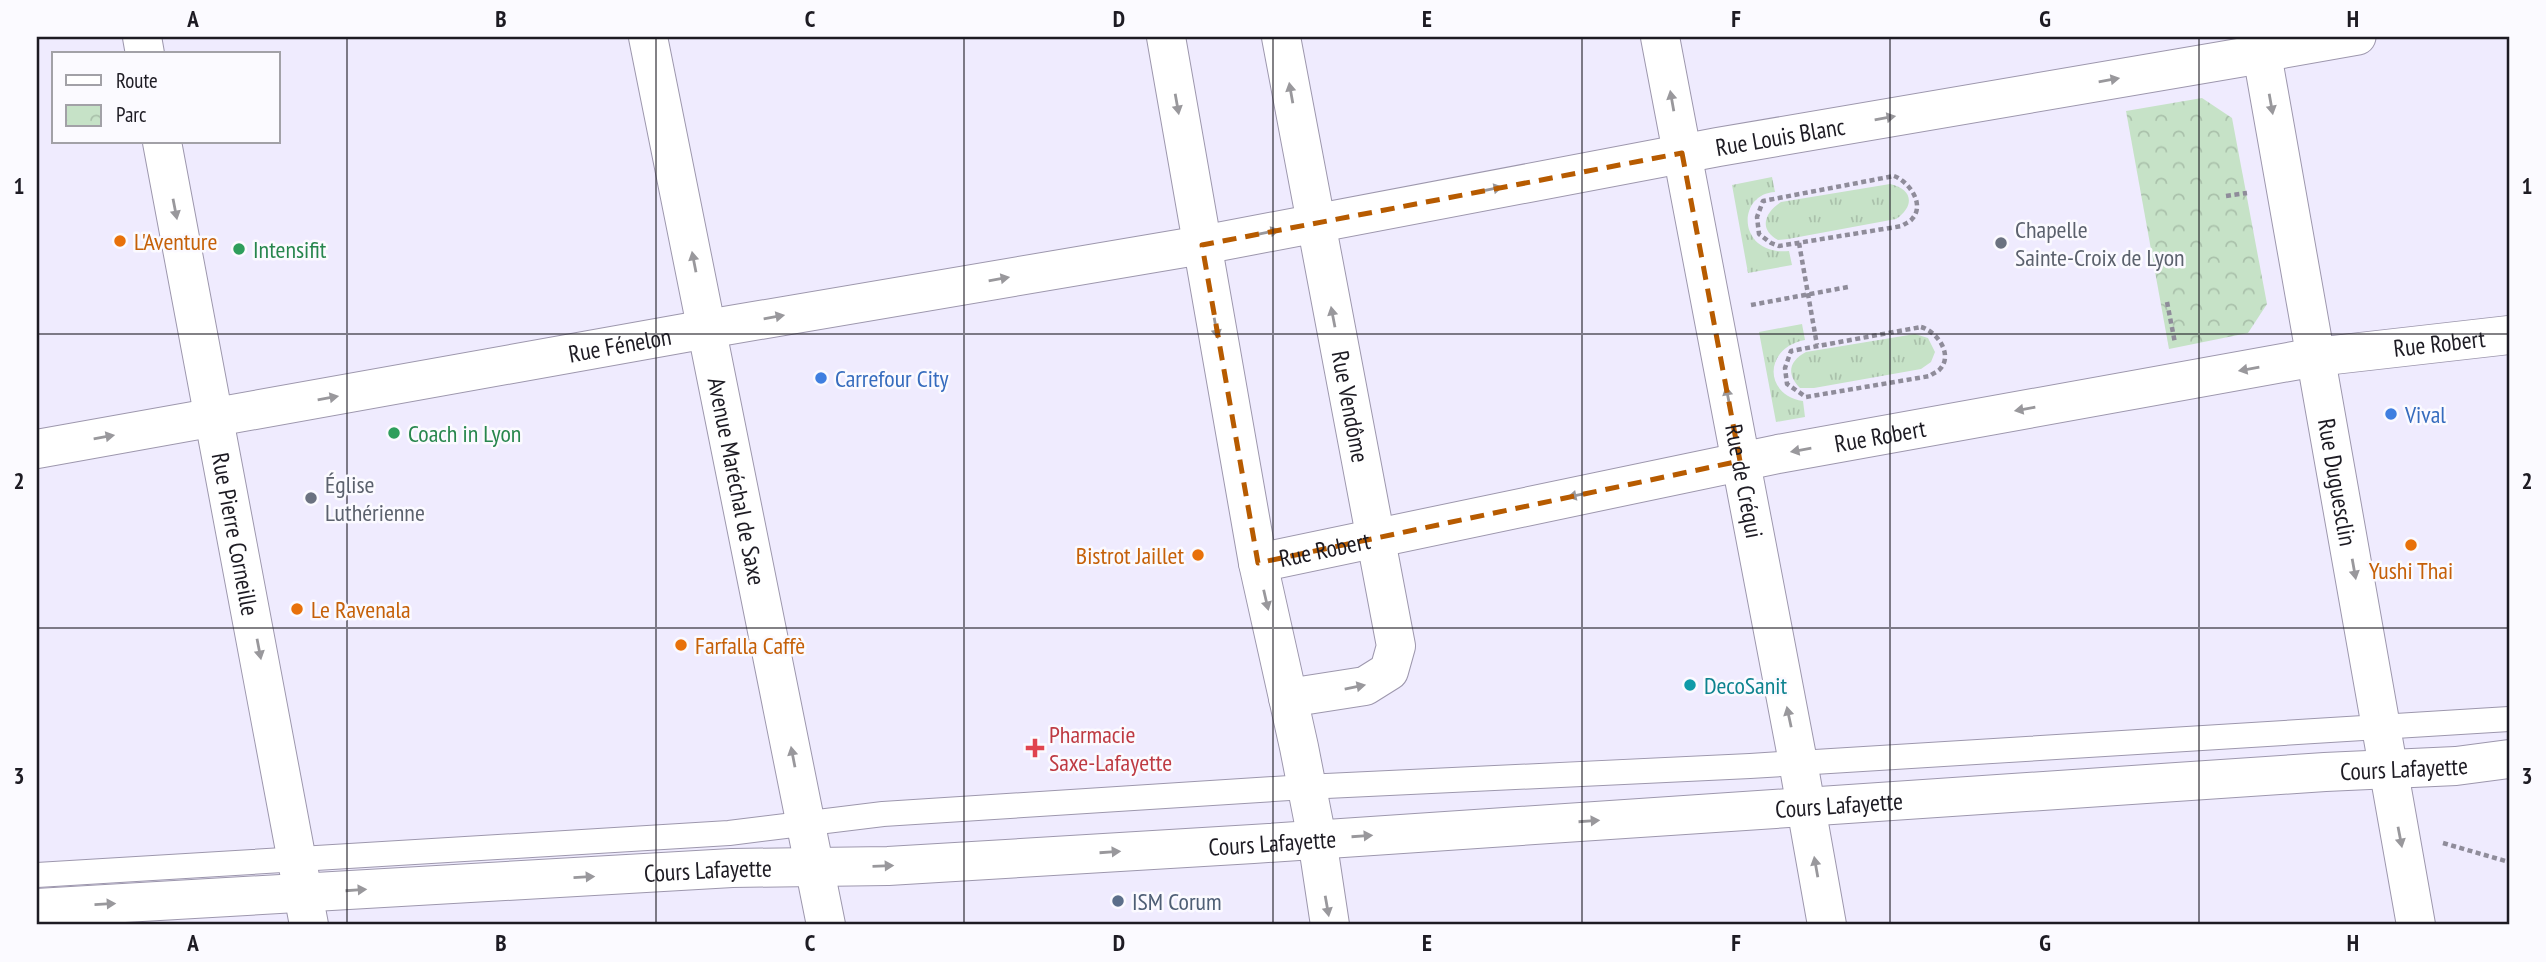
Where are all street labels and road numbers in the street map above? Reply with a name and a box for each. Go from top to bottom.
street label: Rue Louis Blanc [1713,110,1848,163]
street label: Rue Fénelon [566,320,674,369]
street label: Rue Robert [2392,322,2487,364]
street label: Rue Vendôme [1325,348,1376,465]
street label: Avenue Maréchal de Saxe [701,375,773,588]
street label: Rue Robert [1832,412,1928,459]
street label: Rue Duguesclin [2311,416,2364,548]
street label: Rue de Créqui [1719,421,1771,541]
street label: Rue Pierre Corneille [205,450,266,618]
street label: Rue Robert [1276,524,1373,574]
street label: Cours Lafayette [2339,749,2470,787]
street label: Cours Lafayette [1774,785,1904,824]
street label: Cours Lafayette [1208,823,1337,862]
street label: Cours Lafayette [643,852,772,889]

